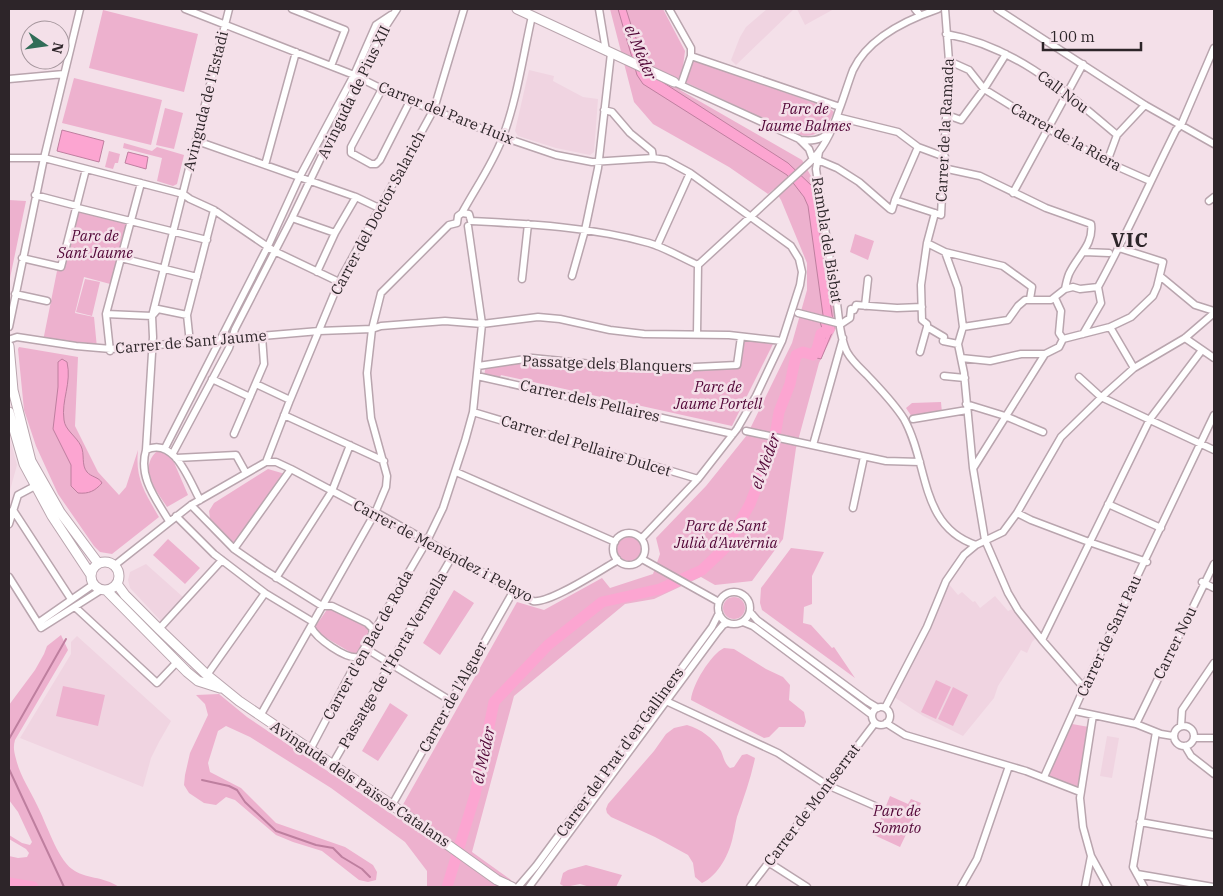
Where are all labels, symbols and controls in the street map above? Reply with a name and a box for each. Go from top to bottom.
north arrow [20,20,70,70]
scale bar [1043,20,1140,52]
street label: Avinguda de Pius XII [313,22,394,161]
water label: el Mèder [621,22,662,83]
text: 100 m [1050,27,1095,46]
street label: Avinguda de l'Estadi [179,29,232,173]
text: N [48,41,68,55]
street label: Carrer de la Ramada [931,58,958,202]
street label: Call Nou [1034,66,1093,117]
street label: Carrer del Pare Huix [376,77,517,148]
street label: Carrer de la Riera [1008,98,1125,175]
park label: Parc de Jaume Balmes [758,99,852,135]
street label: Carrer del Doctor Salarich [326,127,429,298]
street label: Rambla del Bisbat [808,176,847,304]
park label: Parc de Sant Jaume [56,226,133,262]
district label: VIC [1111,226,1149,253]
street label: Carrer de Sant Jaume [115,325,267,358]
street label: Passatge dels Blanquers [522,351,692,376]
street label: Carrer dels Pellaires [518,375,662,426]
park label: Parc de Jaume Portell [673,377,763,413]
street label: Carrer del Pellaire Dulcet [499,411,673,480]
water label: el Mèder [746,430,785,492]
street label: Carrer de Menéndez i Pelayo [350,495,536,606]
park label: Parc de Sant Julià d'Auvèrnia [673,516,779,552]
street label: Carrer d'en Bac de Roda [318,566,417,723]
street label: Passatge de l'Horta Vermella [334,568,451,751]
street label: Carrer de Sant Pau [1072,572,1145,700]
street label: Carrer Nou [1149,603,1200,682]
street label: Carrer de l'Alguer [414,638,491,755]
street label: Carrer del Prat d'en Galliners [552,663,688,840]
street label: Avinguda dels Països Catalans [267,716,454,851]
water label: el Mèder [467,724,499,785]
street label: Carrer de Montserrat [759,740,864,870]
park label: Parc de Somoto [872,801,921,837]

